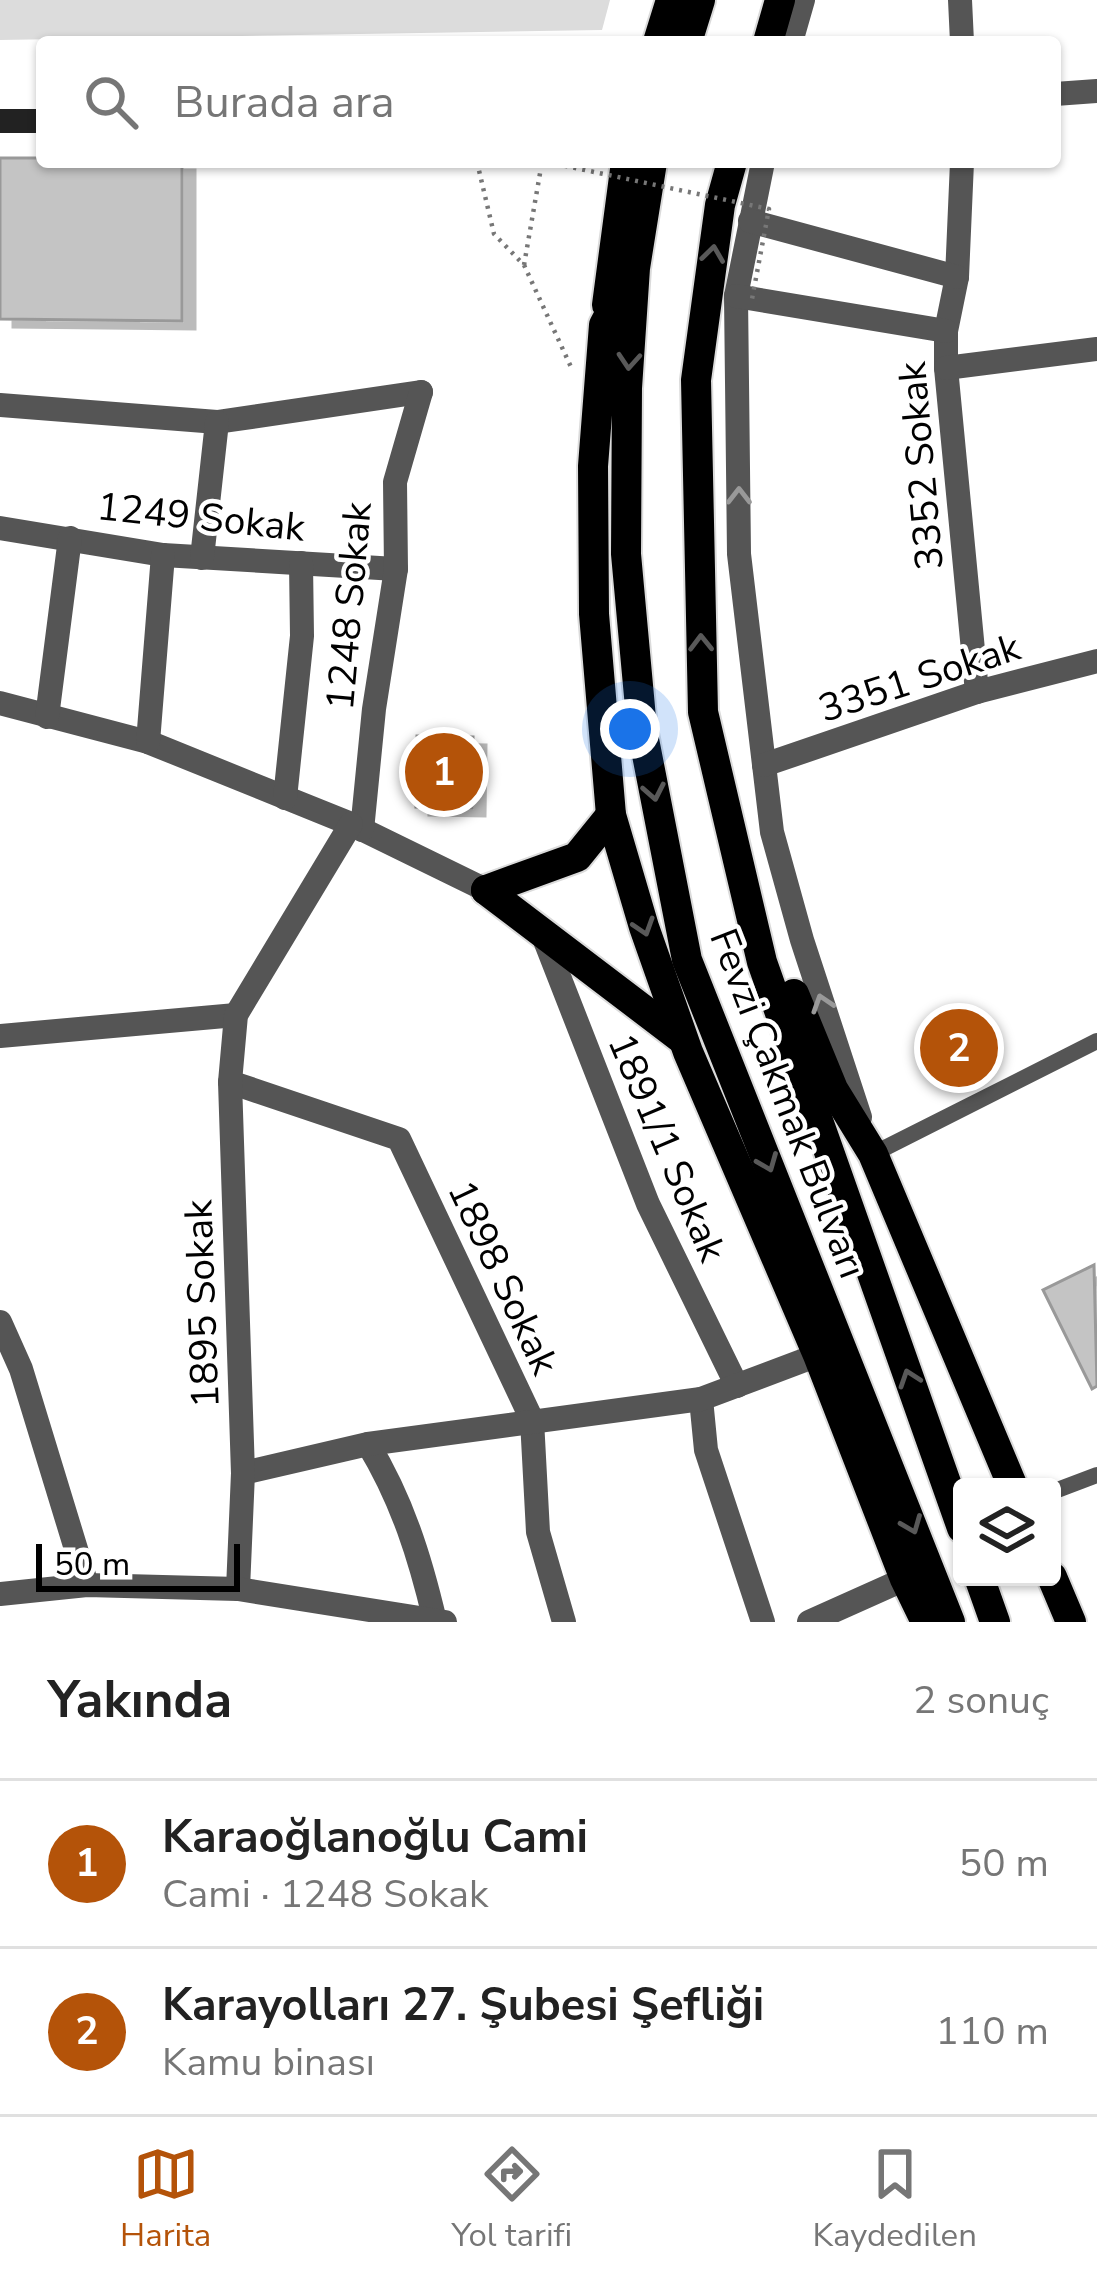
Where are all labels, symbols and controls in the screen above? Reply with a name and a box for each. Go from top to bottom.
search box [36,36,1061,168]
icon: search [78,69,144,135]
text: Burada ara [174,72,395,133]
one-way arrow [699,244,725,264]
one-way arrow [616,352,642,371]
street label: 3352 Sokak [886,359,957,572]
street label: 1249 Sokak [94,480,308,555]
one-way arrow [726,486,752,504]
street label: 1248 Sokak [314,499,385,712]
street label: 3351 Sokak [812,621,1027,736]
one-way arrow [689,633,715,652]
your location [600,699,660,759]
pin: 1 [405,727,483,817]
one-way arrow [640,781,666,801]
one-way arrow [630,916,655,937]
street label: Fevzi Çakmak Bulvarı [697,921,879,1286]
one-way arrow [812,993,837,1014]
pin: 2 [920,1003,998,1093]
street label: 1891/1 Sokak [595,1025,739,1270]
one-way arrow [754,1151,778,1172]
street label: 1898 Sokak [435,1172,571,1384]
street label: 1895 Sokak [172,1198,233,1409]
one-way arrow [899,1369,923,1390]
map controls [953,1478,1061,1586]
button: layers [953,1478,1061,1586]
one-way arrow [898,1514,922,1535]
scale bar [36,1538,240,1591]
text: 50 m [54,1542,130,1587]
text: Yakında [48,1665,232,1735]
text: 2 sonuç [913,1674,1049,1727]
text: Karaoğlanoğlu Cami [162,1807,588,1868]
text: 1 [75,1837,99,1890]
text: 50 m [959,1837,1049,1890]
text: Cami · 1248 Sokak [162,1868,488,1921]
text: Karayolları 27. Şubesi Şefliği [162,1975,764,2036]
text: 2 [75,2005,99,2058]
text: 110 m [935,2005,1049,2058]
text: Kamu binası [162,2036,375,2089]
tab: Harita [120,2141,211,2258]
tab: Yol tarifi [451,2141,572,2258]
tab: Kaydedilen [812,2141,977,2258]

